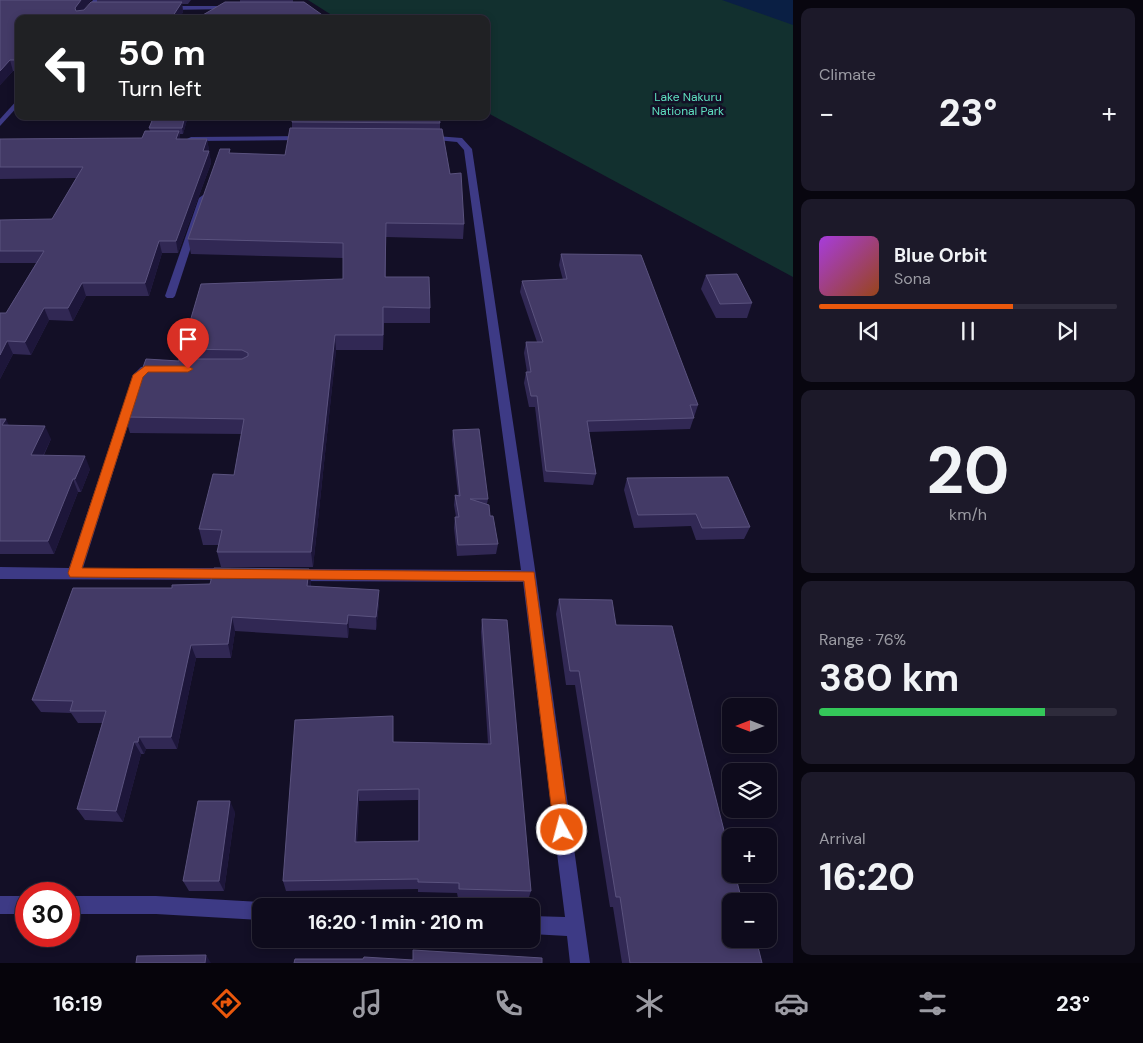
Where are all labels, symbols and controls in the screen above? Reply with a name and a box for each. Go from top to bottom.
text: 50 m [118,30,206,76]
icon: left [35,35,100,100]
text: Climate [819,64,876,85]
text: Turn left [118,74,202,103]
text: 23° [939,88,997,138]
park label: Lake Nakuru National Park [652,89,724,119]
text: − [819,95,834,132]
text: + [1102,95,1117,132]
text: Blue Orbit [894,243,987,268]
text: Sona [894,268,931,289]
icon: previous [855,317,883,345]
icon: pause [954,317,982,345]
icon: next [1053,317,1081,345]
pin [167,318,209,369]
icon: arrive [174,325,202,353]
text: 20 [927,429,1010,513]
text: km/h [949,504,987,525]
text: Range · 76% [819,629,906,650]
text: 380 km [819,653,959,703]
north arrow [722,698,778,752]
map controls [722,698,777,948]
button: layers [722,763,777,818]
position arrow [535,803,587,855]
button: + [722,828,777,883]
text: Arrival [819,828,866,849]
text: 16:20 [819,852,915,902]
speed limit sign: 30 [15,882,80,947]
button: − [722,893,777,948]
text: 16:20 · 1 min · 210 m [308,910,484,935]
icon: directions [209,986,244,1021]
icon: music [350,986,385,1021]
icon: phone [491,986,526,1021]
icon: climate [632,986,667,1021]
icon: car [774,986,809,1021]
icon: filters [915,986,950,1021]
text: 16:19 [53,989,103,1018]
text: 23° [1056,989,1090,1018]

